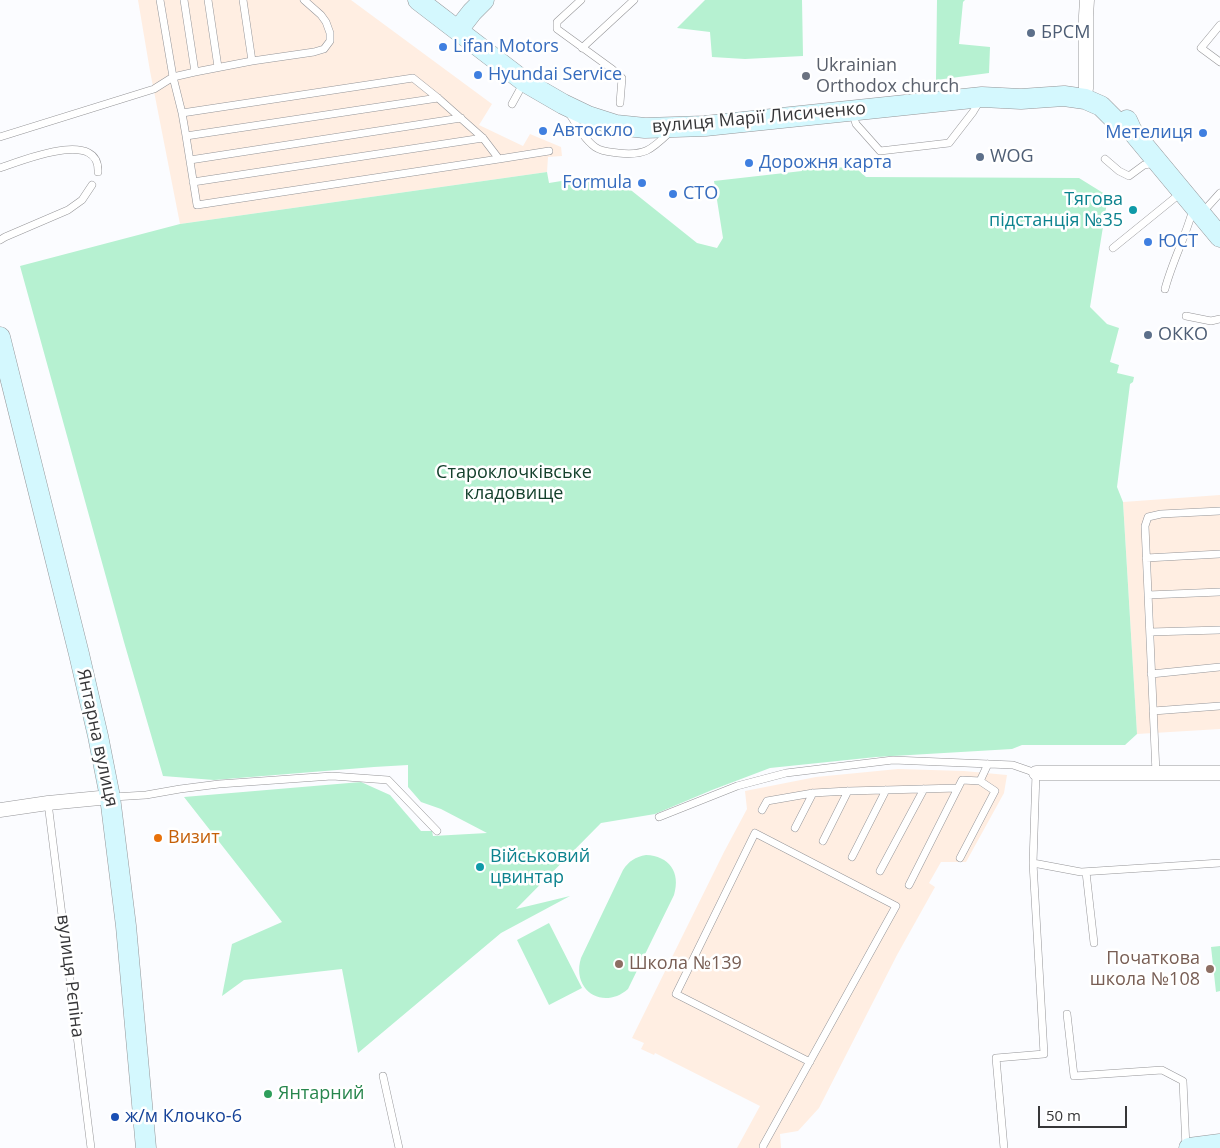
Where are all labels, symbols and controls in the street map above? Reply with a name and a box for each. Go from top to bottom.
place label: БРСМ [1041,22,1090,44]
marker: БРСМ [1025,27,1037,39]
place label: Lifan Motors [453,36,559,58]
marker: Lifan Motors [437,41,449,53]
place label: Ukrainian Orthodox church [816,55,959,98]
place label: Hyundai Service [488,64,622,86]
marker: Hyundai Service [472,69,484,81]
marker: Ukrainian Orthodox church [800,70,812,82]
street label: вулиця Марії Лисиченко [651,98,867,138]
place label: Автоскло [553,120,633,142]
place label: Метелиця [1105,122,1193,144]
marker: Автоскло [537,125,549,137]
marker: Метелиця [1197,127,1209,139]
place label: WOG [990,146,1034,168]
marker: WOG [974,151,986,163]
place label: Дорожня карта [759,152,892,174]
marker: Дорожня карта [743,157,755,169]
place label: Formula [562,172,632,194]
marker: Formula [636,177,648,189]
place label: СТО [683,183,718,205]
marker: СТО [667,188,679,200]
place label: Тягова пiдстанцiя №35 [989,189,1123,232]
marker: Тягова пiдстанцiя №35 [1127,204,1139,216]
place label: ЮСТ [1158,231,1198,253]
marker: ЮСТ [1142,236,1154,248]
place label: ОККО [1158,324,1208,346]
marker: ОККО [1142,329,1154,341]
park label: Староклочківське кладовище [436,462,592,504]
street label: Янтарна вулиця [72,667,122,809]
place label: Визит [168,827,220,849]
marker: Визит [152,832,164,844]
place label: Військовий цвинтар [490,846,590,889]
marker: Військовий цвинтар [474,861,486,873]
street label: вулиця Рєпіна [52,913,88,1039]
place label: Початкова школа №108 [1090,948,1200,991]
place label: Школа №139 [629,953,742,975]
marker: Школа №139 [613,958,625,970]
marker: Початкова школа №108 [1204,963,1216,975]
place label: Янтарний [278,1083,365,1105]
marker: Янтарний [262,1088,274,1100]
scale bar [1040,1096,1129,1128]
text: 50 m [1046,1105,1081,1125]
place label: ж/м Клочко-6 [125,1106,242,1128]
marker: ж/м Клочко-6 [109,1111,121,1123]

